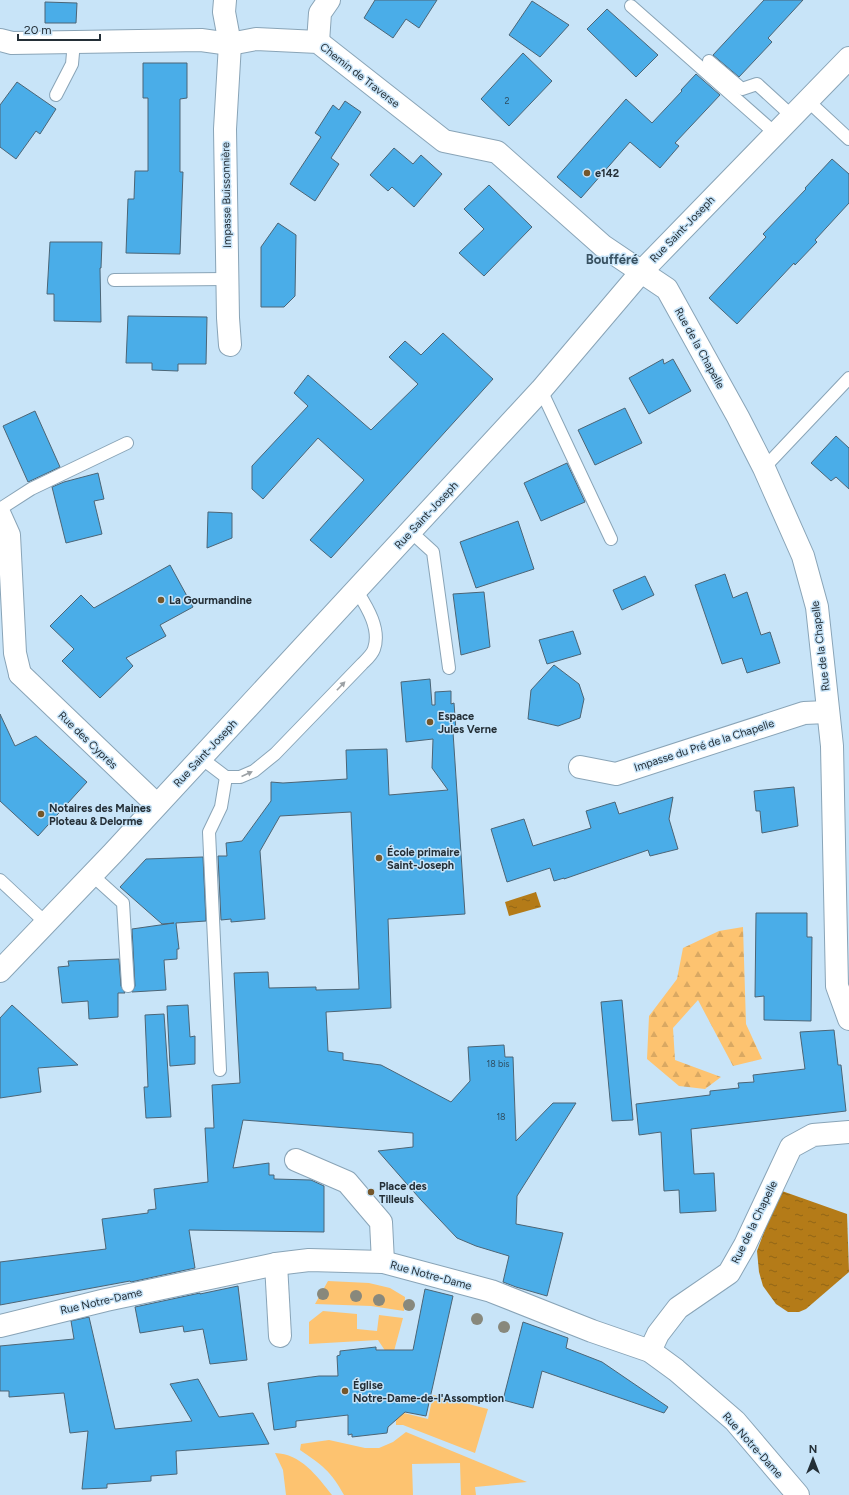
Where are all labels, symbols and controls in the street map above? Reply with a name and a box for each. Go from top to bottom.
scale bar [18,16,100,42]
text: 20 m [24,23,52,37]
street label: Chemin de Traverse [317,40,402,110]
house number: 2 [504,95,510,106]
street label: Impasse Buissonnière [219,142,234,248]
place label: e142 [595,167,619,180]
marker: e142 [582,168,592,178]
street label: Rue Saint-Joseph [647,193,717,265]
district label: Boufféré [586,252,638,267]
street label: Rue de la Chapelle [672,305,727,391]
street label: Rue Saint-Joseph [392,479,461,552]
place label: La Gourmandine [169,594,252,607]
marker: La Gourmandine [156,595,166,605]
street label: Rue de la Chapelle [809,600,832,692]
one-way arrow [336,681,346,691]
street label: Rue des Cyprès [55,709,120,772]
place label: Espace Jules Verne [438,710,497,736]
street label: Rue Saint-Joseph [171,717,240,790]
marker: Espace Jules Verne [425,717,435,727]
street label: Impasse du Pré de la Chapelle [633,717,776,774]
one-way arrow [241,771,252,777]
place label: Notaires des Maines Ploteau & Delorme [49,802,151,828]
marker: Notaires des Maines Ploteau & Delorme [36,809,46,819]
place label: École primaire Saint-Joseph [387,845,460,872]
marker: École primaire Saint-Joseph [374,853,384,863]
house number: 18 bis [486,1058,510,1069]
house number: 18 [496,1111,506,1122]
street label: Rue de la Chapelle [729,1179,780,1266]
place label: Place des Tilleuls [379,1180,427,1206]
marker: Place des Tilleuls [366,1187,376,1197]
street label: Rue Notre-Dame [389,1258,473,1293]
street label: Rue Notre-Dame [59,1286,143,1317]
place label: Église Notre-Dame-de-l'Assomption [353,1378,504,1405]
marker: Église Notre-Dame-de-l'Assomption [340,1386,350,1396]
street label: Rue Notre-Dame [720,1410,785,1481]
north arrow [793,1439,833,1479]
text: N [809,1443,817,1456]

